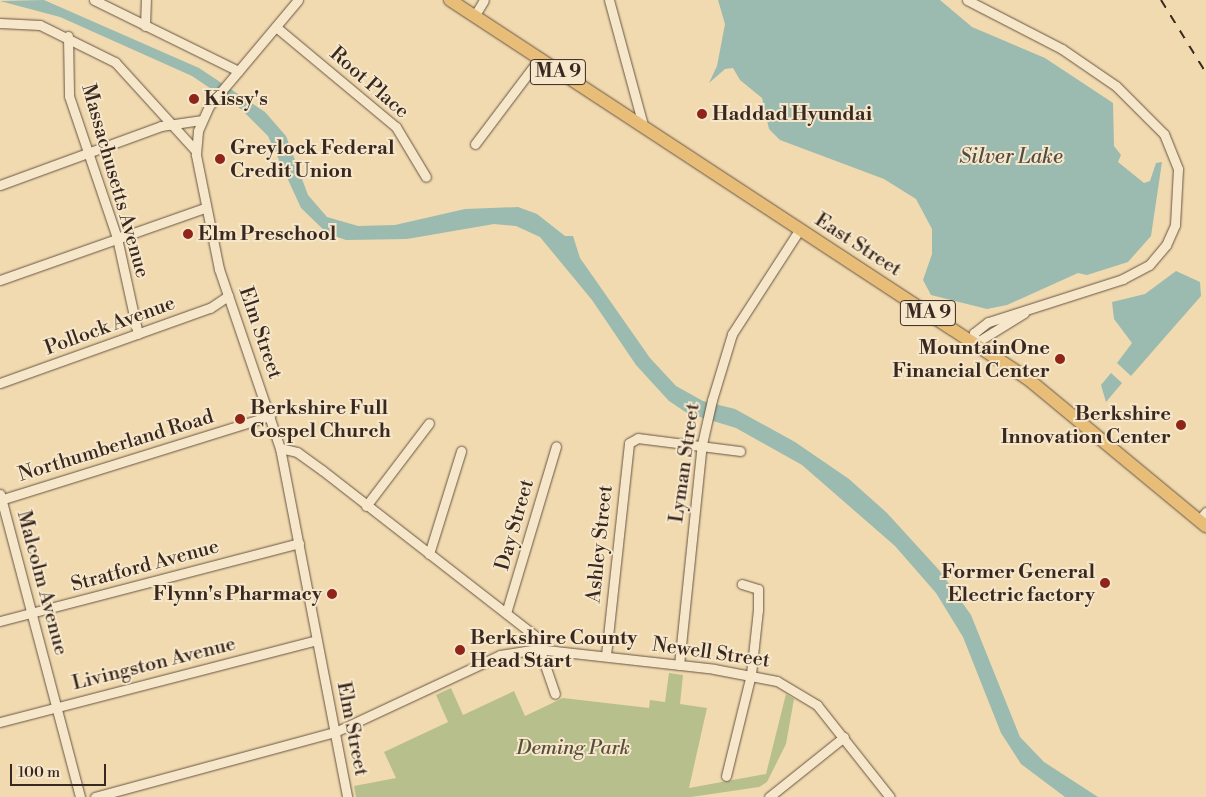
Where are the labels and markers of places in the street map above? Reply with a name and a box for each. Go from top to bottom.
place label: Kissy's [204,87,268,111]
marker: Kissy's [188,93,200,105]
place label: Haddad Hyundai [712,102,872,126]
marker: Haddad Hyundai [696,108,708,120]
place label: Greylock Federal Credit Union [230,136,394,183]
marker: Greylock Federal Credit Union [214,153,226,165]
place label: Elm Preschool [198,222,336,246]
marker: Elm Preschool [182,228,194,240]
place label: MountainOne Financial Center [892,336,1050,383]
marker: MountainOne Financial Center [1054,353,1066,365]
place label: Berkshire Full Gospel Church [250,396,391,443]
place label: Berkshire Innovation Center [1001,402,1171,449]
marker: Berkshire Full Gospel Church [234,413,246,425]
marker: Berkshire Innovation Center [1175,419,1187,431]
place label: Former General Electric factory [941,560,1095,607]
marker: Former General Electric factory [1099,577,1111,589]
place label: Flynn's Pharmacy [153,582,322,606]
marker: Flynn's Pharmacy [326,588,338,600]
place label: Berkshire County Head Start [470,626,637,673]
marker: Berkshire County Head Start [454,644,466,656]

